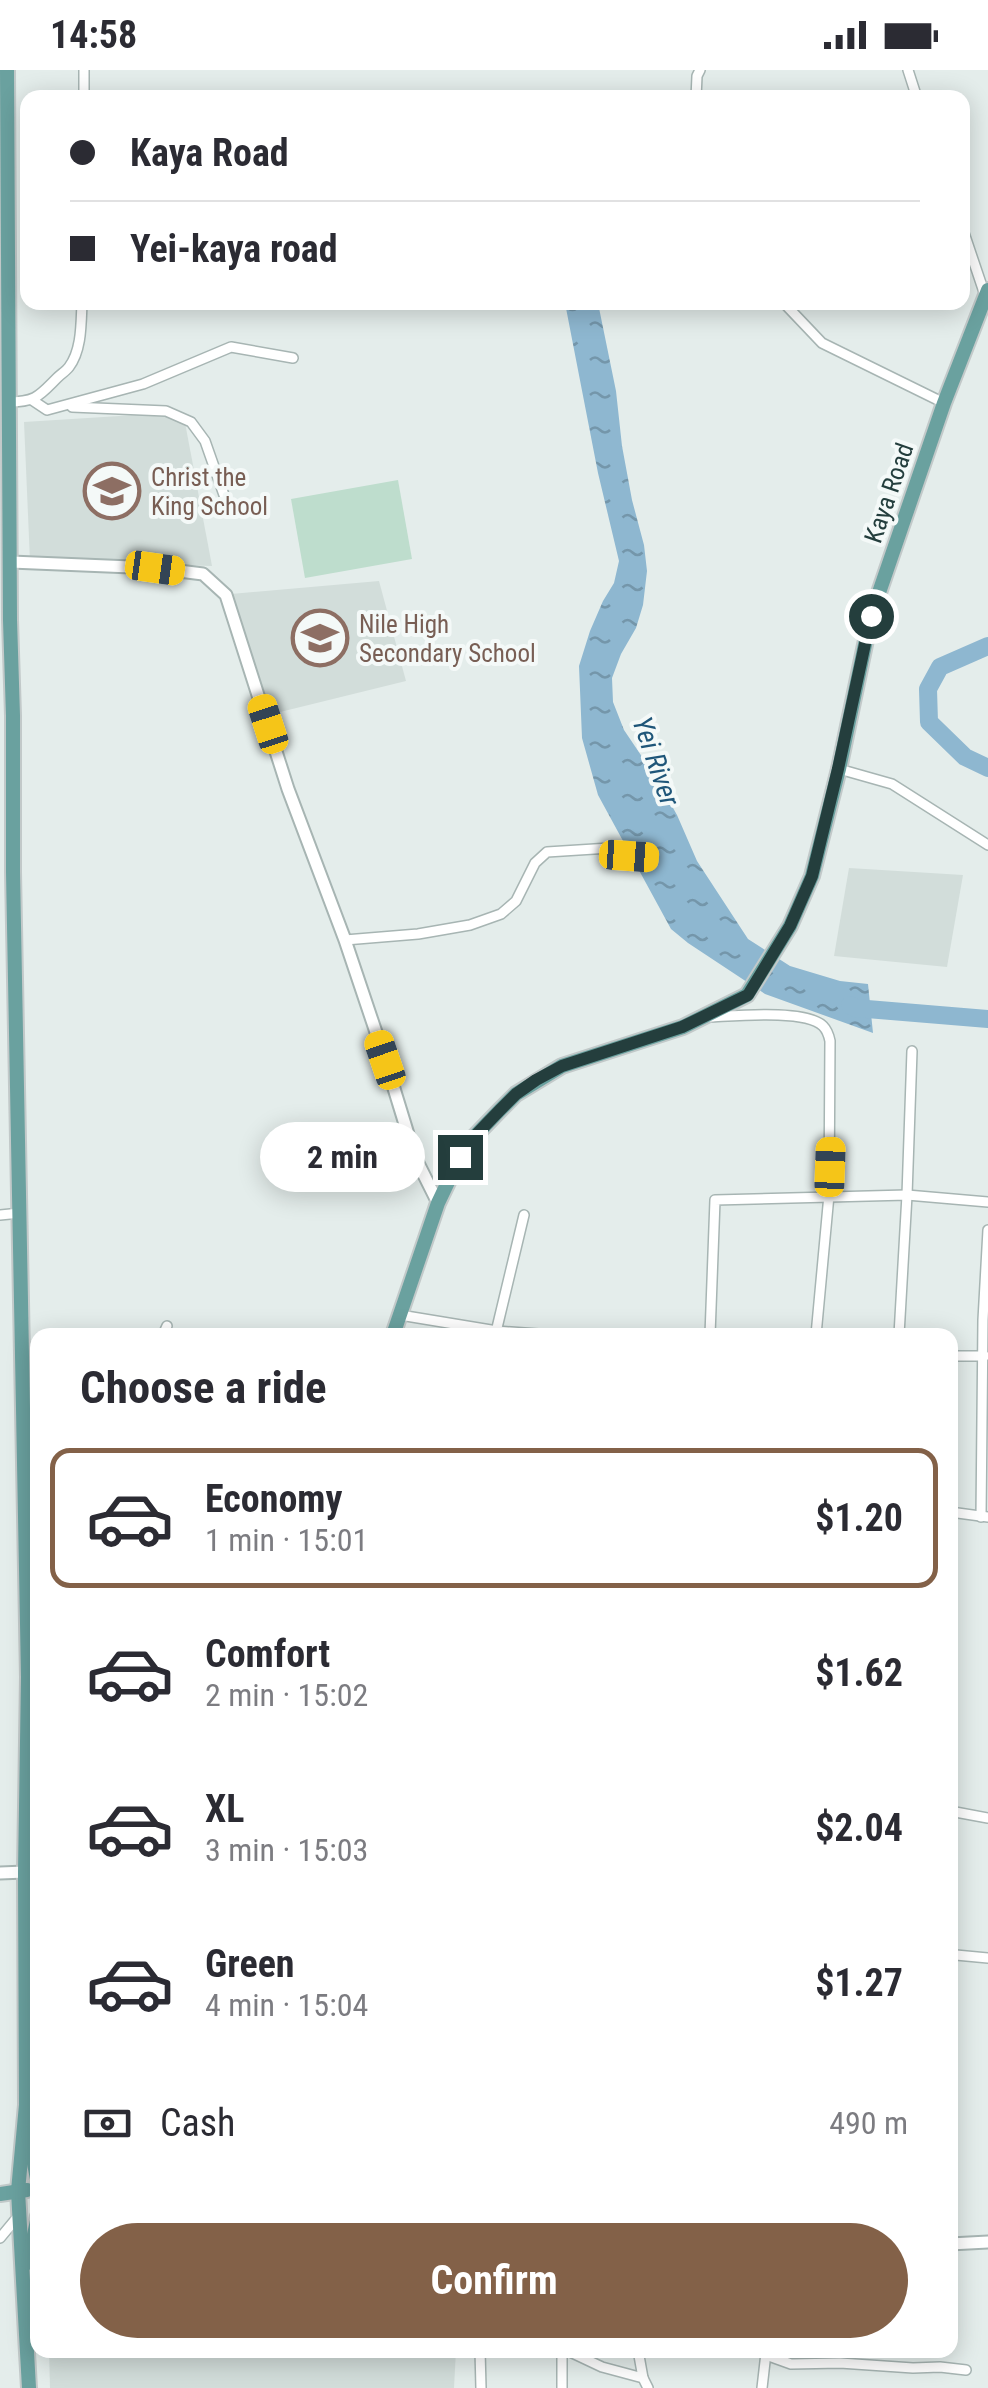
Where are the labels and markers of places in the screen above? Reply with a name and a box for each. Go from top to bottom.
school or university icon: Christ the King School [82,461,142,521]
place label: Christ the King School [151,463,268,521]
school or university icon: Nile High Secondary School [290,608,350,668]
place label: Nile High Secondary School [359,610,536,668]

